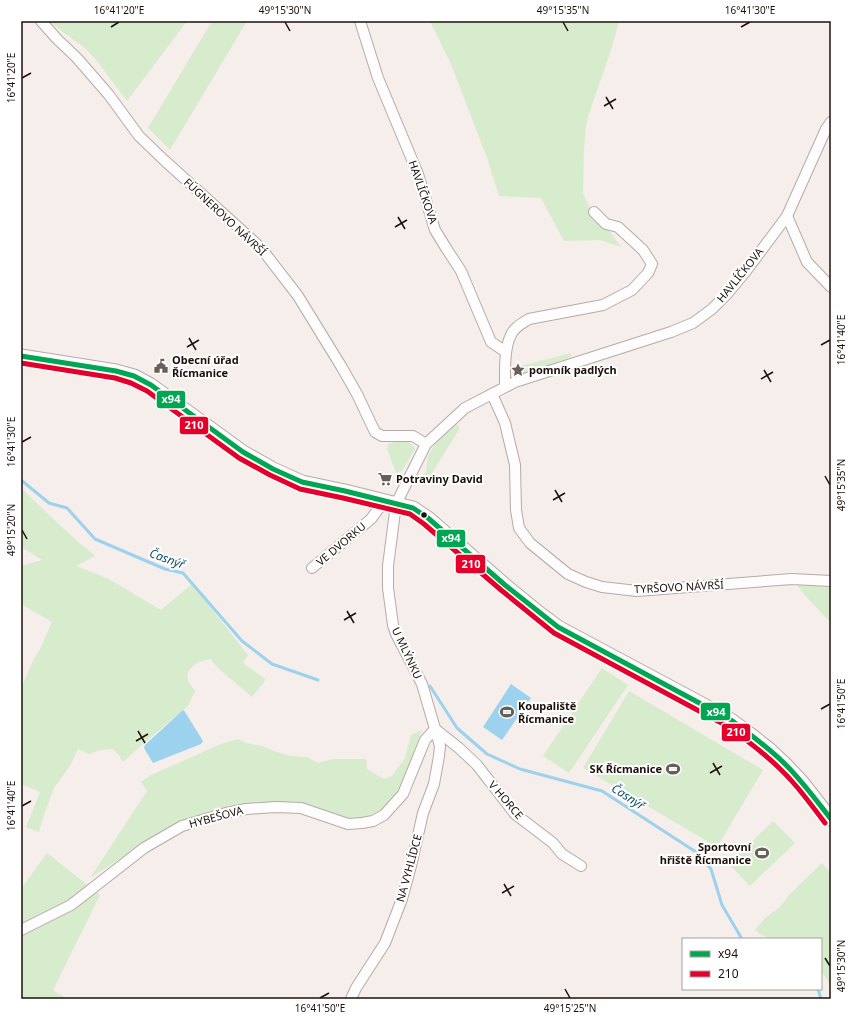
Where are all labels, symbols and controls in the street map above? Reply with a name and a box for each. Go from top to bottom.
text: 16°41'20"E [94,3,144,17]
text: 49°15'30"N [259,3,311,17]
text: 49°15'35"N [537,3,589,17]
text: 16°41'30"E [725,3,775,17]
text: 16°41'20"E [4,53,18,103]
street label: HAVLÍČKOVA [406,158,442,226]
street label: FÜGNEROVO NÁVRŠÍ [181,174,270,259]
street label: HAVLÍČKOVA [713,244,767,305]
text: 16°41'40"E [834,315,848,365]
place label: Obecní úřad Řícmanice [172,352,239,380]
public building icon: Obecní úřad Řícmanice [153,358,169,374]
place icon: pomník padlých [510,362,526,378]
place label: pomník padlých [529,362,617,377]
line badge: x94 [156,390,186,409]
text: x94 [162,391,181,406]
line badge: 210 [179,416,209,435]
text: 16°41'30"E [4,417,18,467]
text: 210 [185,417,203,432]
text: 49°15'35"N [834,459,848,511]
supermarket icon: Potraviny David [377,471,393,487]
place label: Potraviny David [396,471,483,486]
text: 49°15'20"N [4,504,18,556]
unlabelled marker [419,510,429,520]
street label: VE DVORKU [313,518,369,569]
line badge: x94 [436,529,466,548]
text: x94 [442,530,461,545]
water label: Časnýř [147,544,188,573]
line badge: 210 [455,554,486,574]
text: 210 [462,556,480,571]
street label: TYRŠOVO NÁVRŠÍ [634,577,724,596]
street label: U MLÝNKU [389,624,426,681]
text: 16°41'50"E [834,679,848,729]
place label: Koupaliště Řícmanice [518,698,577,726]
line badge: x94 [700,702,731,721]
sports icon: Koupaliště Řícmanice [499,704,515,720]
text: x94 [707,704,726,719]
line badge: 210 [721,723,751,742]
text: 210 [727,724,745,739]
place label: SK Řícmanice [590,761,662,776]
sports icon: SK Řícmanice [665,761,681,777]
street label: V HORCE [486,777,527,822]
water label: Časnýř [608,780,649,814]
text: 16°41'40"E [4,781,18,831]
street label: HYBEŠOVA [187,802,245,831]
street label: NA VYHLÍDCE [392,832,425,904]
place label: Sportovní hřiště Řícmanice [660,839,752,867]
sports icon: Sportovní hřiště Řícmanice [754,845,770,861]
legend [682,938,822,990]
text: 49°15'30"N [834,940,848,992]
text: x94 [718,945,738,962]
text: 210 [718,965,739,982]
text: 16°41'50"E [295,1001,345,1015]
text: 49°15'25"N [544,1001,596,1015]

